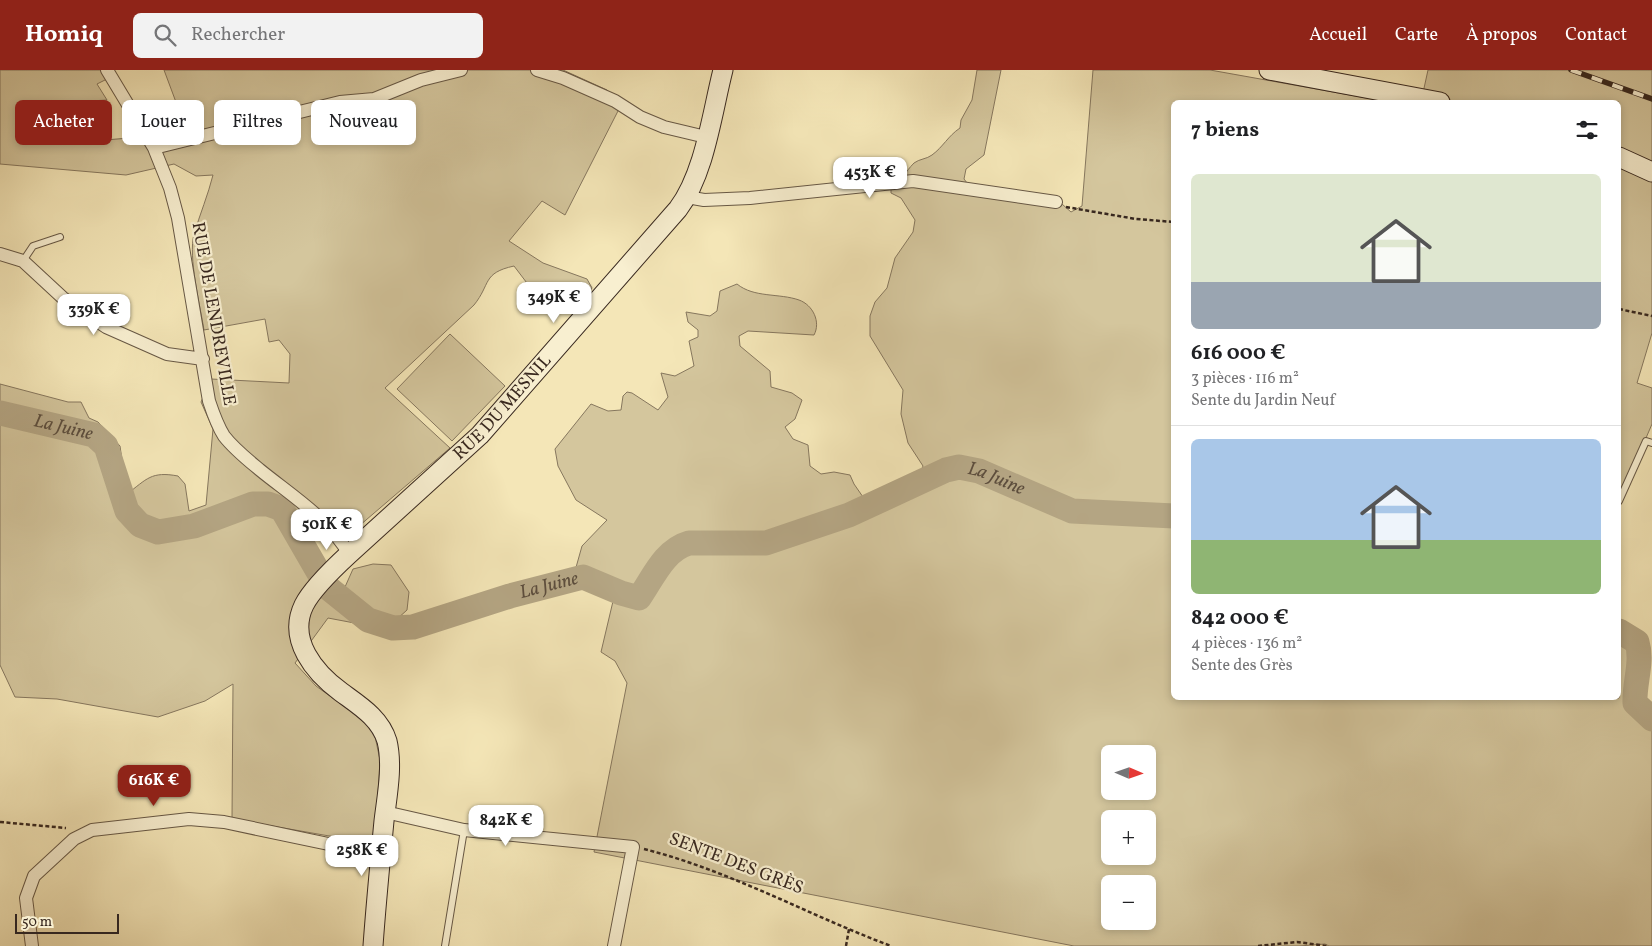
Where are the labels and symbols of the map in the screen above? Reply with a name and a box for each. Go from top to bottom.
pin: 453K € [829,156,911,199]
street label: RUE DE LENDREVILLE [185,220,242,408]
pin: 349K € [513,282,595,324]
pin: 339K € [53,294,135,336]
street label: RUE DU MESNIL [448,349,557,466]
water label: La Juine [31,408,95,447]
water label: La Juine [965,456,1029,502]
pin: 501K € [286,508,368,551]
water label: La Juine [517,566,581,606]
north arrow [1101,745,1156,800]
pin: 616K € [113,764,195,807]
pin: 842K € [465,804,547,847]
street label: SENTE DES GRÈS [665,827,807,901]
pin: 258K € [321,834,403,877]
scale bar [15,911,119,934]

